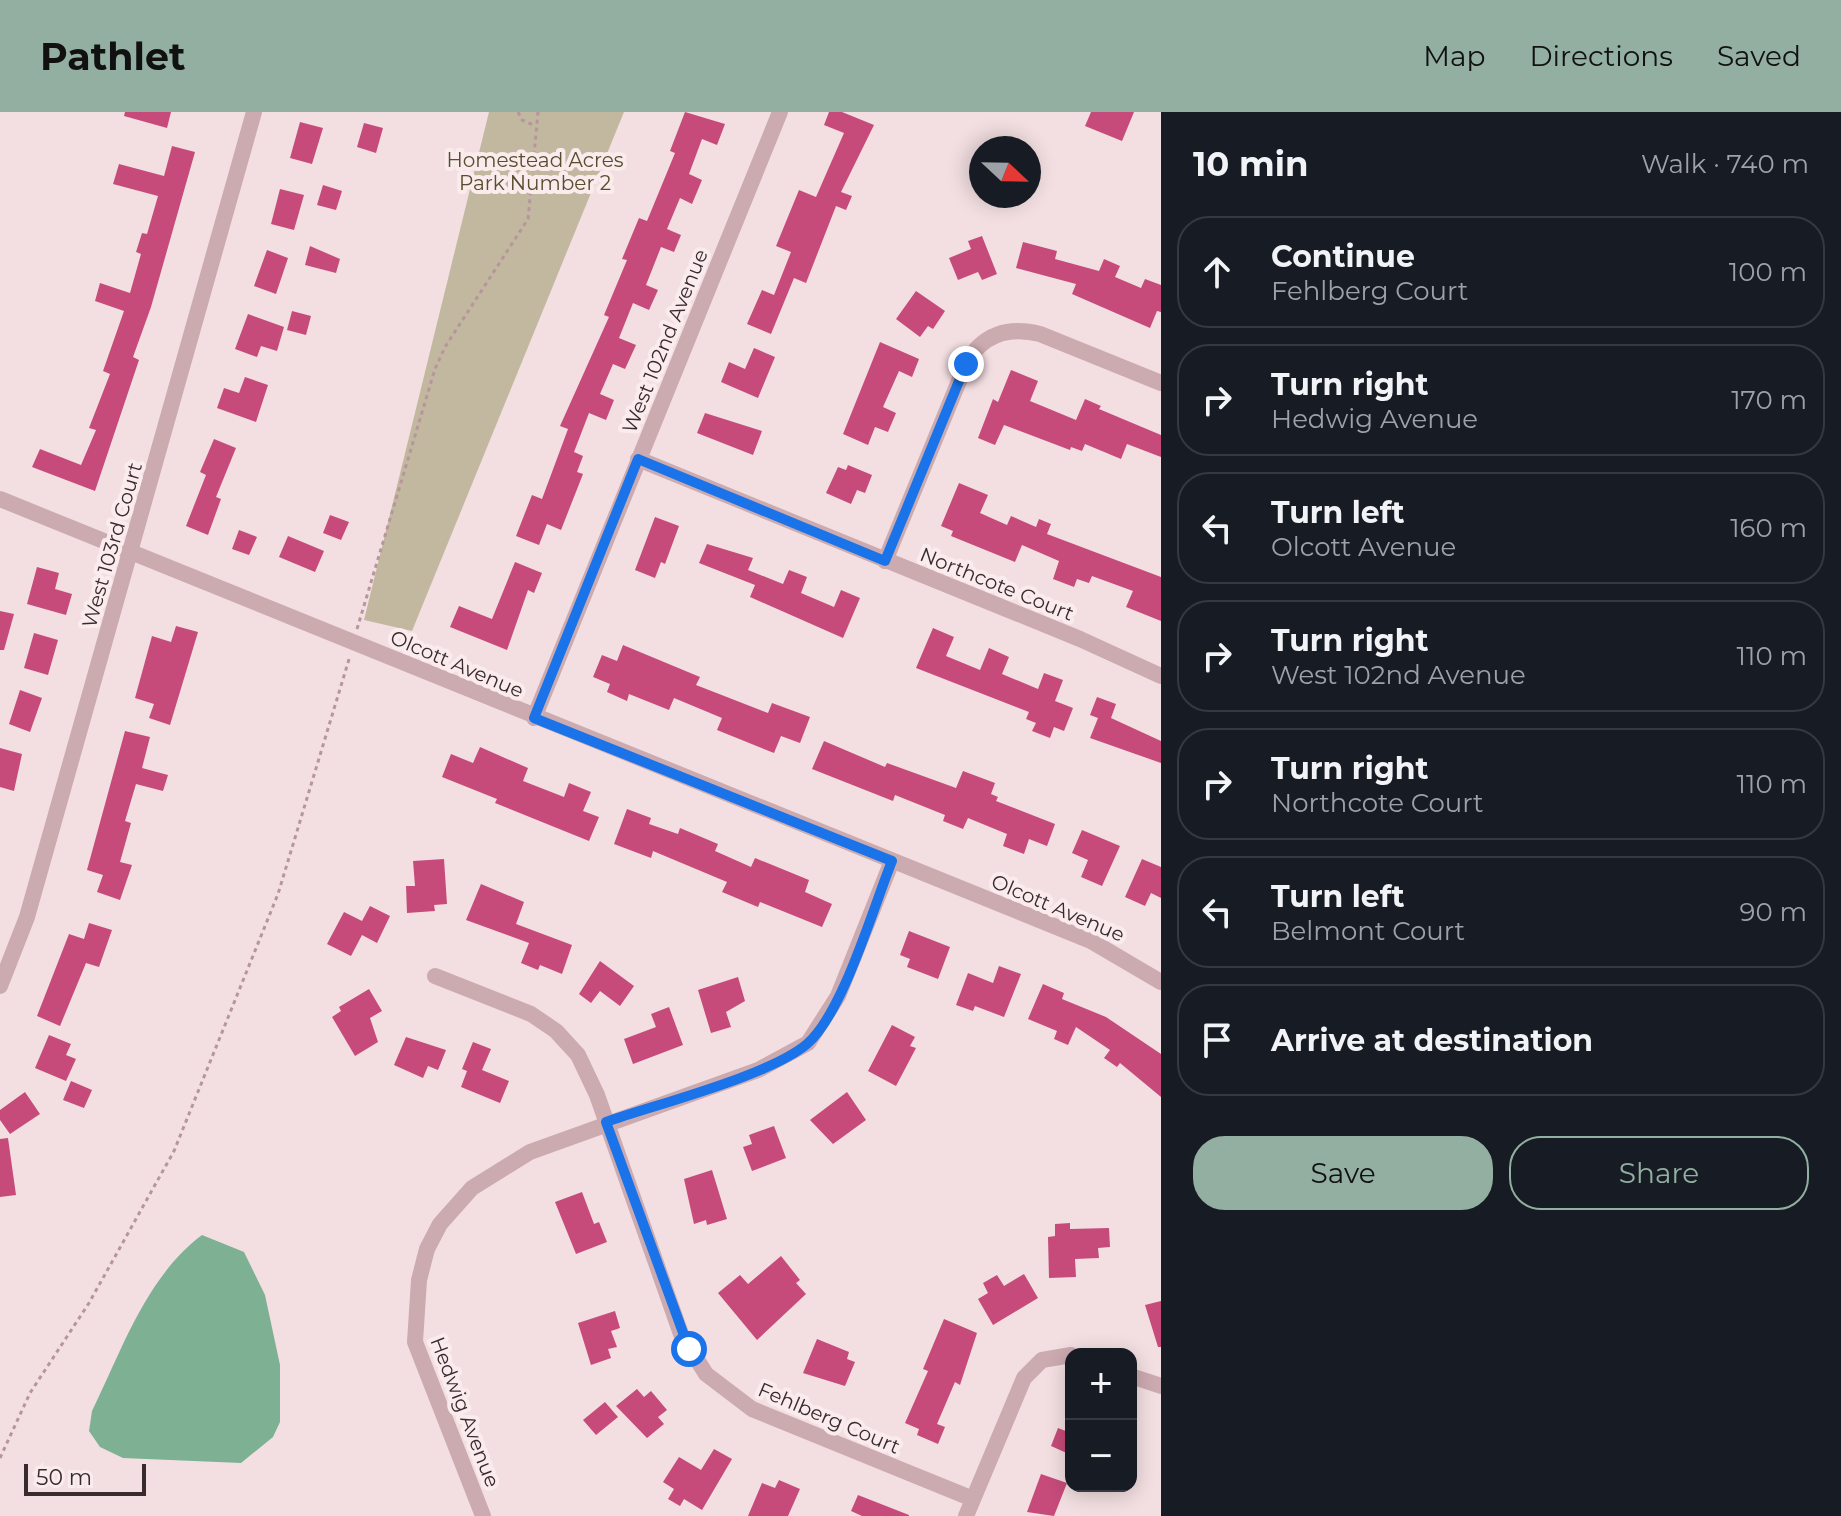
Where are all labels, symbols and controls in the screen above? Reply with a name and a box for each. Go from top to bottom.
text: Pathlet [40,33,185,80]
text: Map [1423,39,1485,73]
text: Directions [1529,39,1673,73]
text: Saved [1717,39,1801,73]
north arrow [969,136,1041,208]
text: 10 min [1193,143,1308,185]
park label: Homestead Acres Park Number 2 [446,148,624,195]
text: Walk · 740 m [1641,148,1809,180]
text: Continue [1271,238,1415,275]
street label: West 102nd Avenue [617,246,713,436]
icon: ahead [1195,250,1239,294]
text: 100 m [1729,256,1807,288]
text: Fehlberg Court [1271,275,1468,307]
route end [948,346,984,382]
text: Turn right [1271,366,1428,403]
icon: right [1195,378,1239,422]
text: 170 m [1731,384,1807,416]
text: Hedwig Avenue [1271,403,1478,435]
street label: West 103rd Court [77,460,147,630]
text: Turn left [1271,494,1404,531]
icon: left [1195,506,1239,550]
text: 160 m [1730,512,1807,544]
text: Olcott Avenue [1271,531,1456,563]
street label: Northcote Court [917,542,1077,626]
text: Turn right [1271,622,1428,659]
street label: Olcott Avenue [387,625,527,703]
icon: right [1195,634,1239,678]
text: 110 m [1737,640,1807,672]
text: West 102nd Avenue [1271,659,1526,691]
text: Turn right [1271,750,1428,787]
icon: right [1195,762,1239,806]
text: 110 m [1737,768,1807,800]
text: Northcote Court [1271,787,1484,819]
street label: Olcott Avenue [988,869,1128,947]
text: Turn left [1271,878,1404,915]
icon: left [1195,890,1239,934]
text: 90 m [1740,896,1807,928]
text: Belmont Court [1271,915,1465,947]
icon: arrive [1195,1018,1239,1062]
text: Arrive at destination [1271,1022,1593,1059]
button: Save [1193,1136,1493,1210]
button: Share [1509,1136,1809,1210]
route start [671,1331,707,1367]
street label: Hedwig Avenue [425,1333,505,1491]
map controls [1065,1348,1137,1492]
button: + [1065,1348,1137,1420]
street label: Fehlberg Court [754,1377,904,1459]
button: − [1065,1420,1137,1492]
scale bar [24,1460,146,1496]
text: 50 m [36,1464,92,1491]

